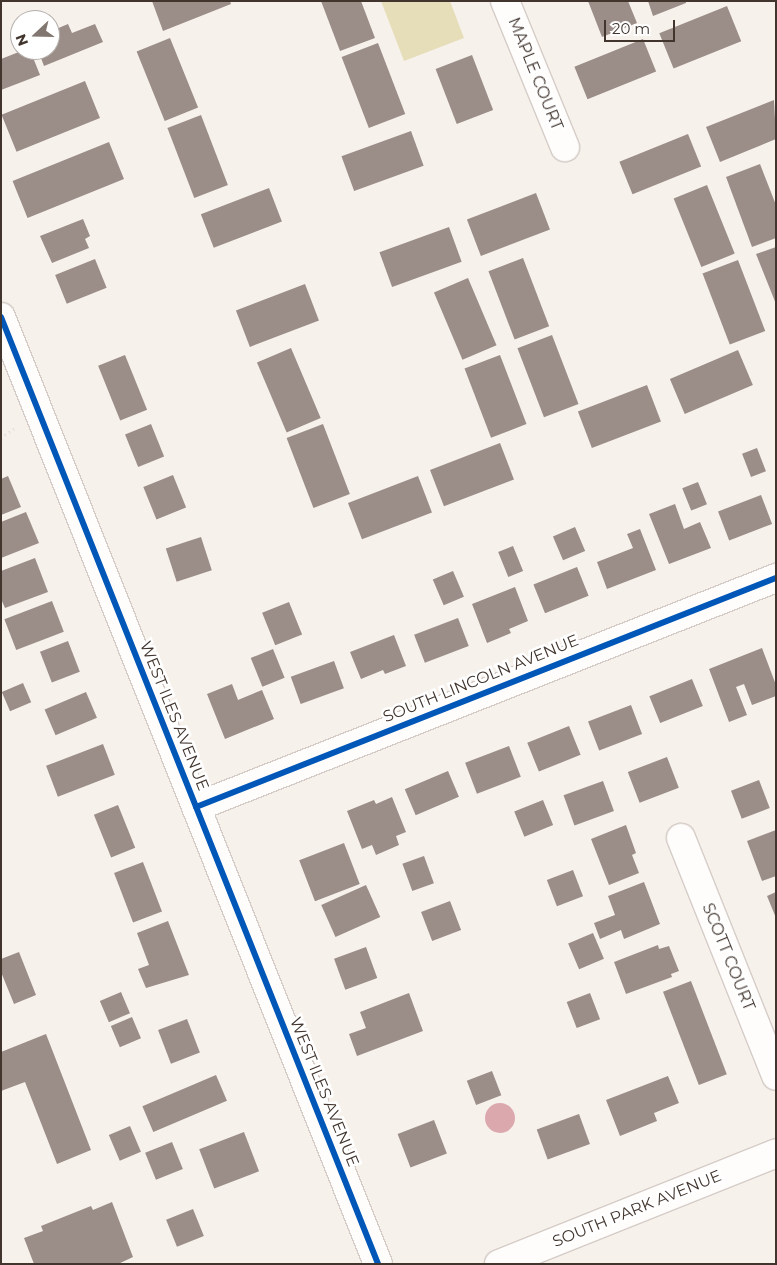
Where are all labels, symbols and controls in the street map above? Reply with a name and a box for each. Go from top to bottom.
north arrow [10,10,60,60]
scale bar [607,10,678,42]
street label: MAPLE COURT [504,15,566,133]
text: 20 m [612,19,650,38]
text: N [12,32,32,49]
street label: SOUTH LINCOLN AVENUE [380,631,582,727]
street label: WEST ILES AVENUE [135,639,213,793]
street label: SCOTT COURT [698,901,758,1013]
street label: WEST ILES AVENUE [285,1015,363,1169]
street label: SOUTH PARK AVENUE [550,1166,724,1252]

